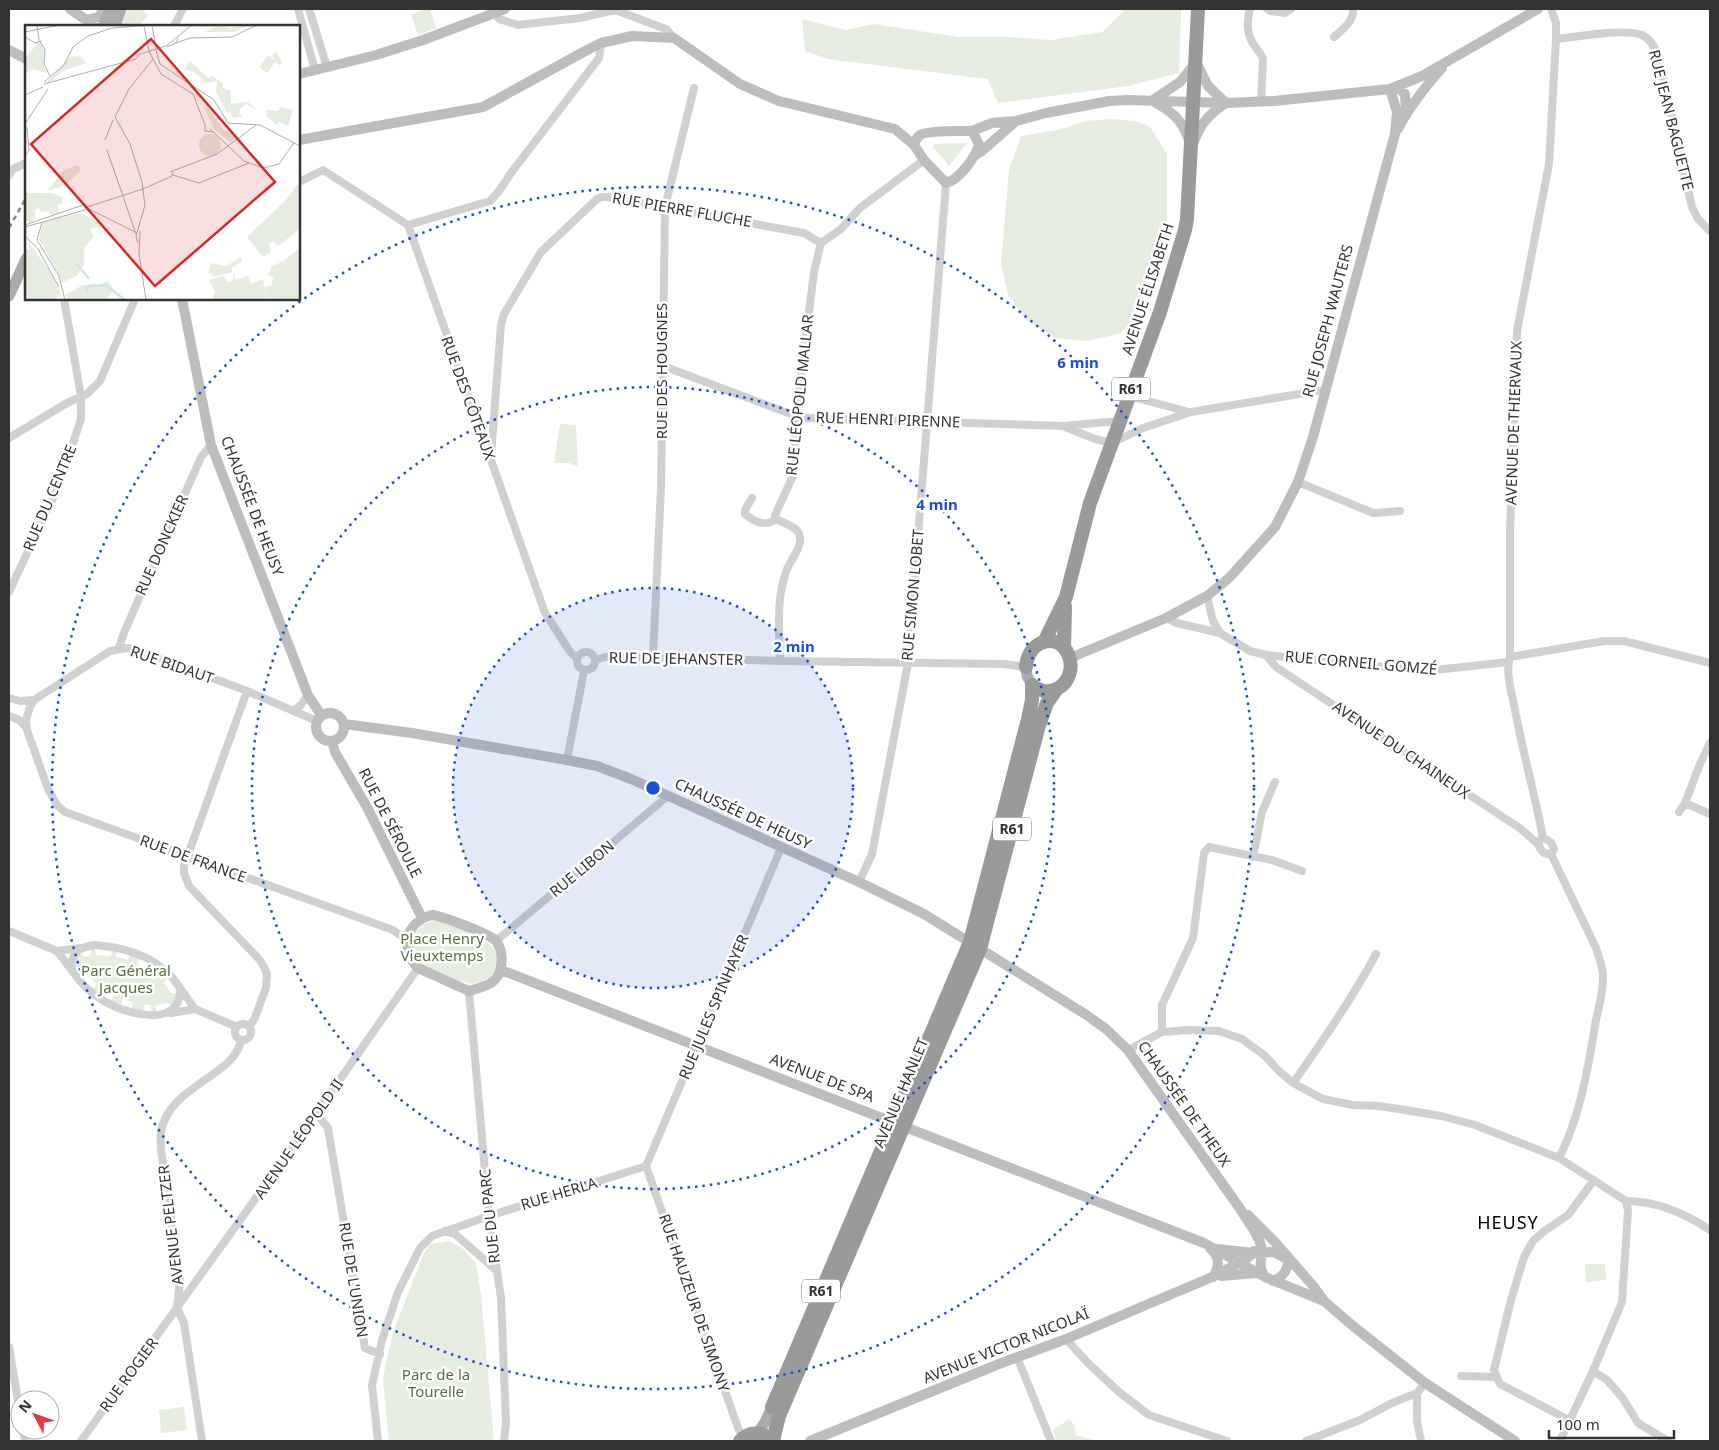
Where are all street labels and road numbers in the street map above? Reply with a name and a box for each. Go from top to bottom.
street label: RUE JEAN BAGUETTE [1645,47,1699,192]
street label: RUE PIERRE FLUCHE [611,187,754,231]
street label: AVENUE ÉLISABETH [1116,220,1178,357]
street label: RUE JOSEPH WAUTERS [1297,242,1357,399]
street label: RUE DES HOUGNES [651,303,671,439]
street label: RUE LÉOPOLD MALLAR [781,313,817,476]
street label: RUE DES CÔTEAUX [437,333,501,463]
street label: AVENUE DE THIERVAUX [1500,340,1526,505]
road number: R61 [1112,378,1150,400]
street label: RUE HENRI PIRENNE [815,406,961,432]
street label: CHAUSSÉE DE HEUSY [217,433,289,579]
street label: RUE DU CENTRE [18,441,80,554]
street label: RUE DONCKIER [130,491,192,598]
street label: RUE SIMON LOBET [896,528,928,662]
street label: RUE BIDAUT [128,640,217,688]
street label: RUE CORNEIL GOMZÉ [1284,645,1438,679]
street label: RUE DE JEHANSTER [609,647,744,669]
street label: AVENUE DU CHAINEUX [1329,696,1474,803]
street label: RUE DE SÉROULE [355,764,427,881]
street label: CHAUSSÉE DE HEUSY [672,773,815,854]
road number: R61 [993,818,1031,841]
street label: RUE DE FRANCE [137,830,249,887]
street label: RUE LIBON [545,835,618,901]
street label: RUE JULES SPINHAYER [673,930,753,1082]
street label: AVENUE HANLET [868,1034,933,1151]
street label: CHAUSSÉE DE THEUX [1134,1037,1236,1170]
street label: AVENUE DE SPA [767,1048,878,1106]
street label: AVENUE LÉOPOLD II [249,1074,347,1203]
street label: AVENUE PELTZER [153,1163,187,1286]
street label: RUE DU PARC [474,1167,504,1264]
street label: RUE HERLA [518,1172,600,1214]
street label: RUE HAUZEUR DE SIMONY [655,1211,735,1395]
street label: RUE DE L'UNION [335,1221,373,1339]
road number: R61 [802,1280,840,1302]
street label: AVENUE VICTOR NICOLAÏ [920,1303,1092,1388]
street label: RUE ROGIER [94,1333,162,1416]

